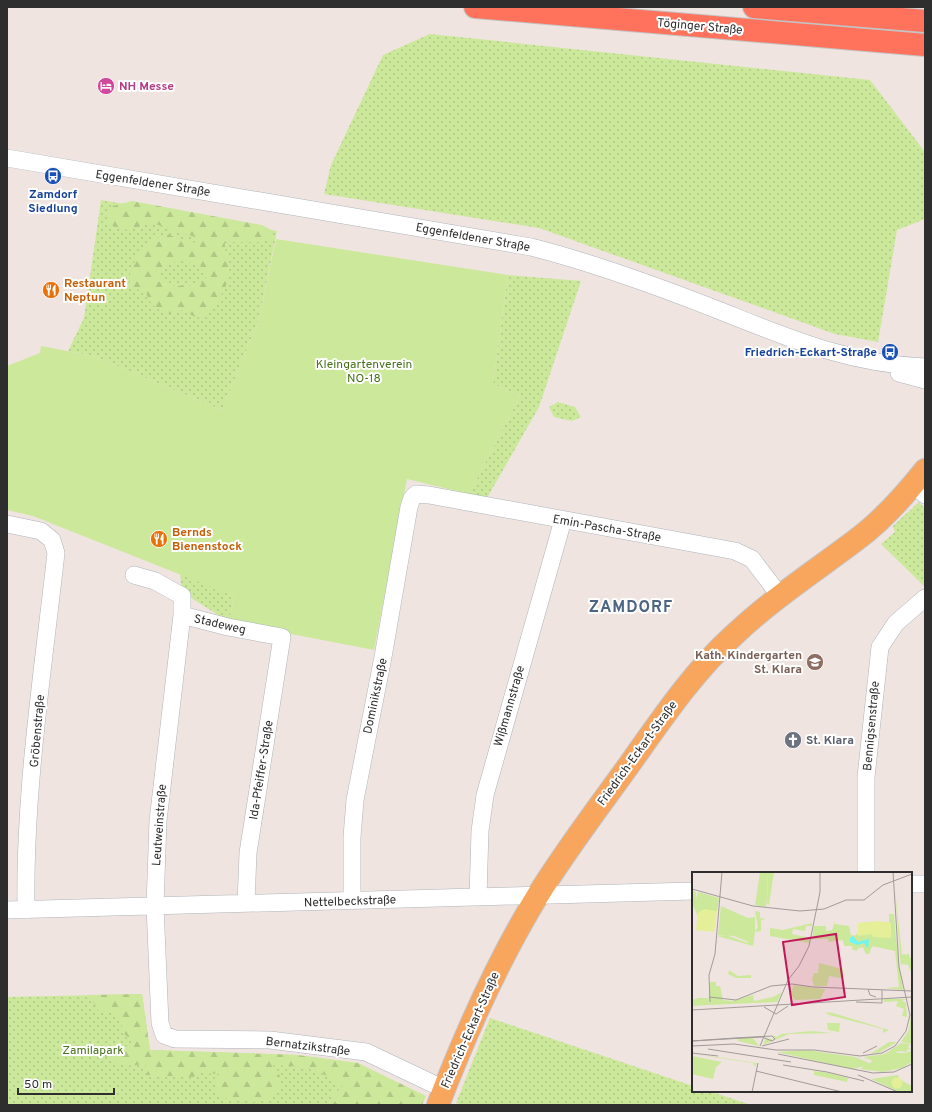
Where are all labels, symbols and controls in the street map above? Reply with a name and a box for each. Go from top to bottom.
street label: Töginger Straße [657,15,743,39]
hotel icon: NH Messe [96,76,116,96]
place label: NH Messe [119,79,174,95]
bus stop icon: Zamdorf Siedlung [43,166,63,186]
street label: Eggenfeldener Straße [94,167,211,201]
place label: Zamdorf Siedlung [28,187,78,217]
street label: Eggenfeldener Straße [414,220,531,256]
place label: Restaurant Neptun [64,276,126,306]
restaurant icon: Restaurant Neptun [41,280,61,300]
bus stop icon: Friedrich-Eckart-Straße [880,342,900,362]
place label: Friedrich-Eckart-Straße [745,345,877,361]
park label: Kleingartenverein NO-18 [316,357,412,387]
street label: Emin-Pascha-Straße [551,512,662,546]
place label: Bernds Bienenstock [172,525,242,555]
restaurant icon: Bernds Bienenstock [149,529,169,549]
district label: ZAMDORF [589,598,673,618]
street label: Stadeweg [192,611,247,639]
place label: Kath. Kindergarten St. Klara [695,648,802,678]
school or university icon: Kath. Kindergarten St. Klara [805,652,825,672]
street label: Dominikstraße [360,657,392,736]
street label: Wißmannstraße [491,664,529,749]
street label: Bennigsenstraße [860,680,884,772]
street label: Gröbenstraße [27,694,49,768]
street label: Friedrich-Eckart-Straße [594,698,681,809]
street label: Ida-Pfeiffer-Straße [246,719,278,821]
church icon: St. Klara [783,730,803,750]
place label: St. Klara [806,733,854,749]
street label: Leutweinstraße [149,783,171,867]
inset map [692,872,912,1092]
street label: Nettelbeckstraße [304,892,396,912]
street label: Friedrich-Eckart-Straße [438,970,504,1091]
street label: Bernatzikstraße [265,1034,351,1060]
park label: Zamilapark [62,1043,124,1059]
scale bar [18,1070,114,1096]
text: 50 m [24,1077,52,1093]

